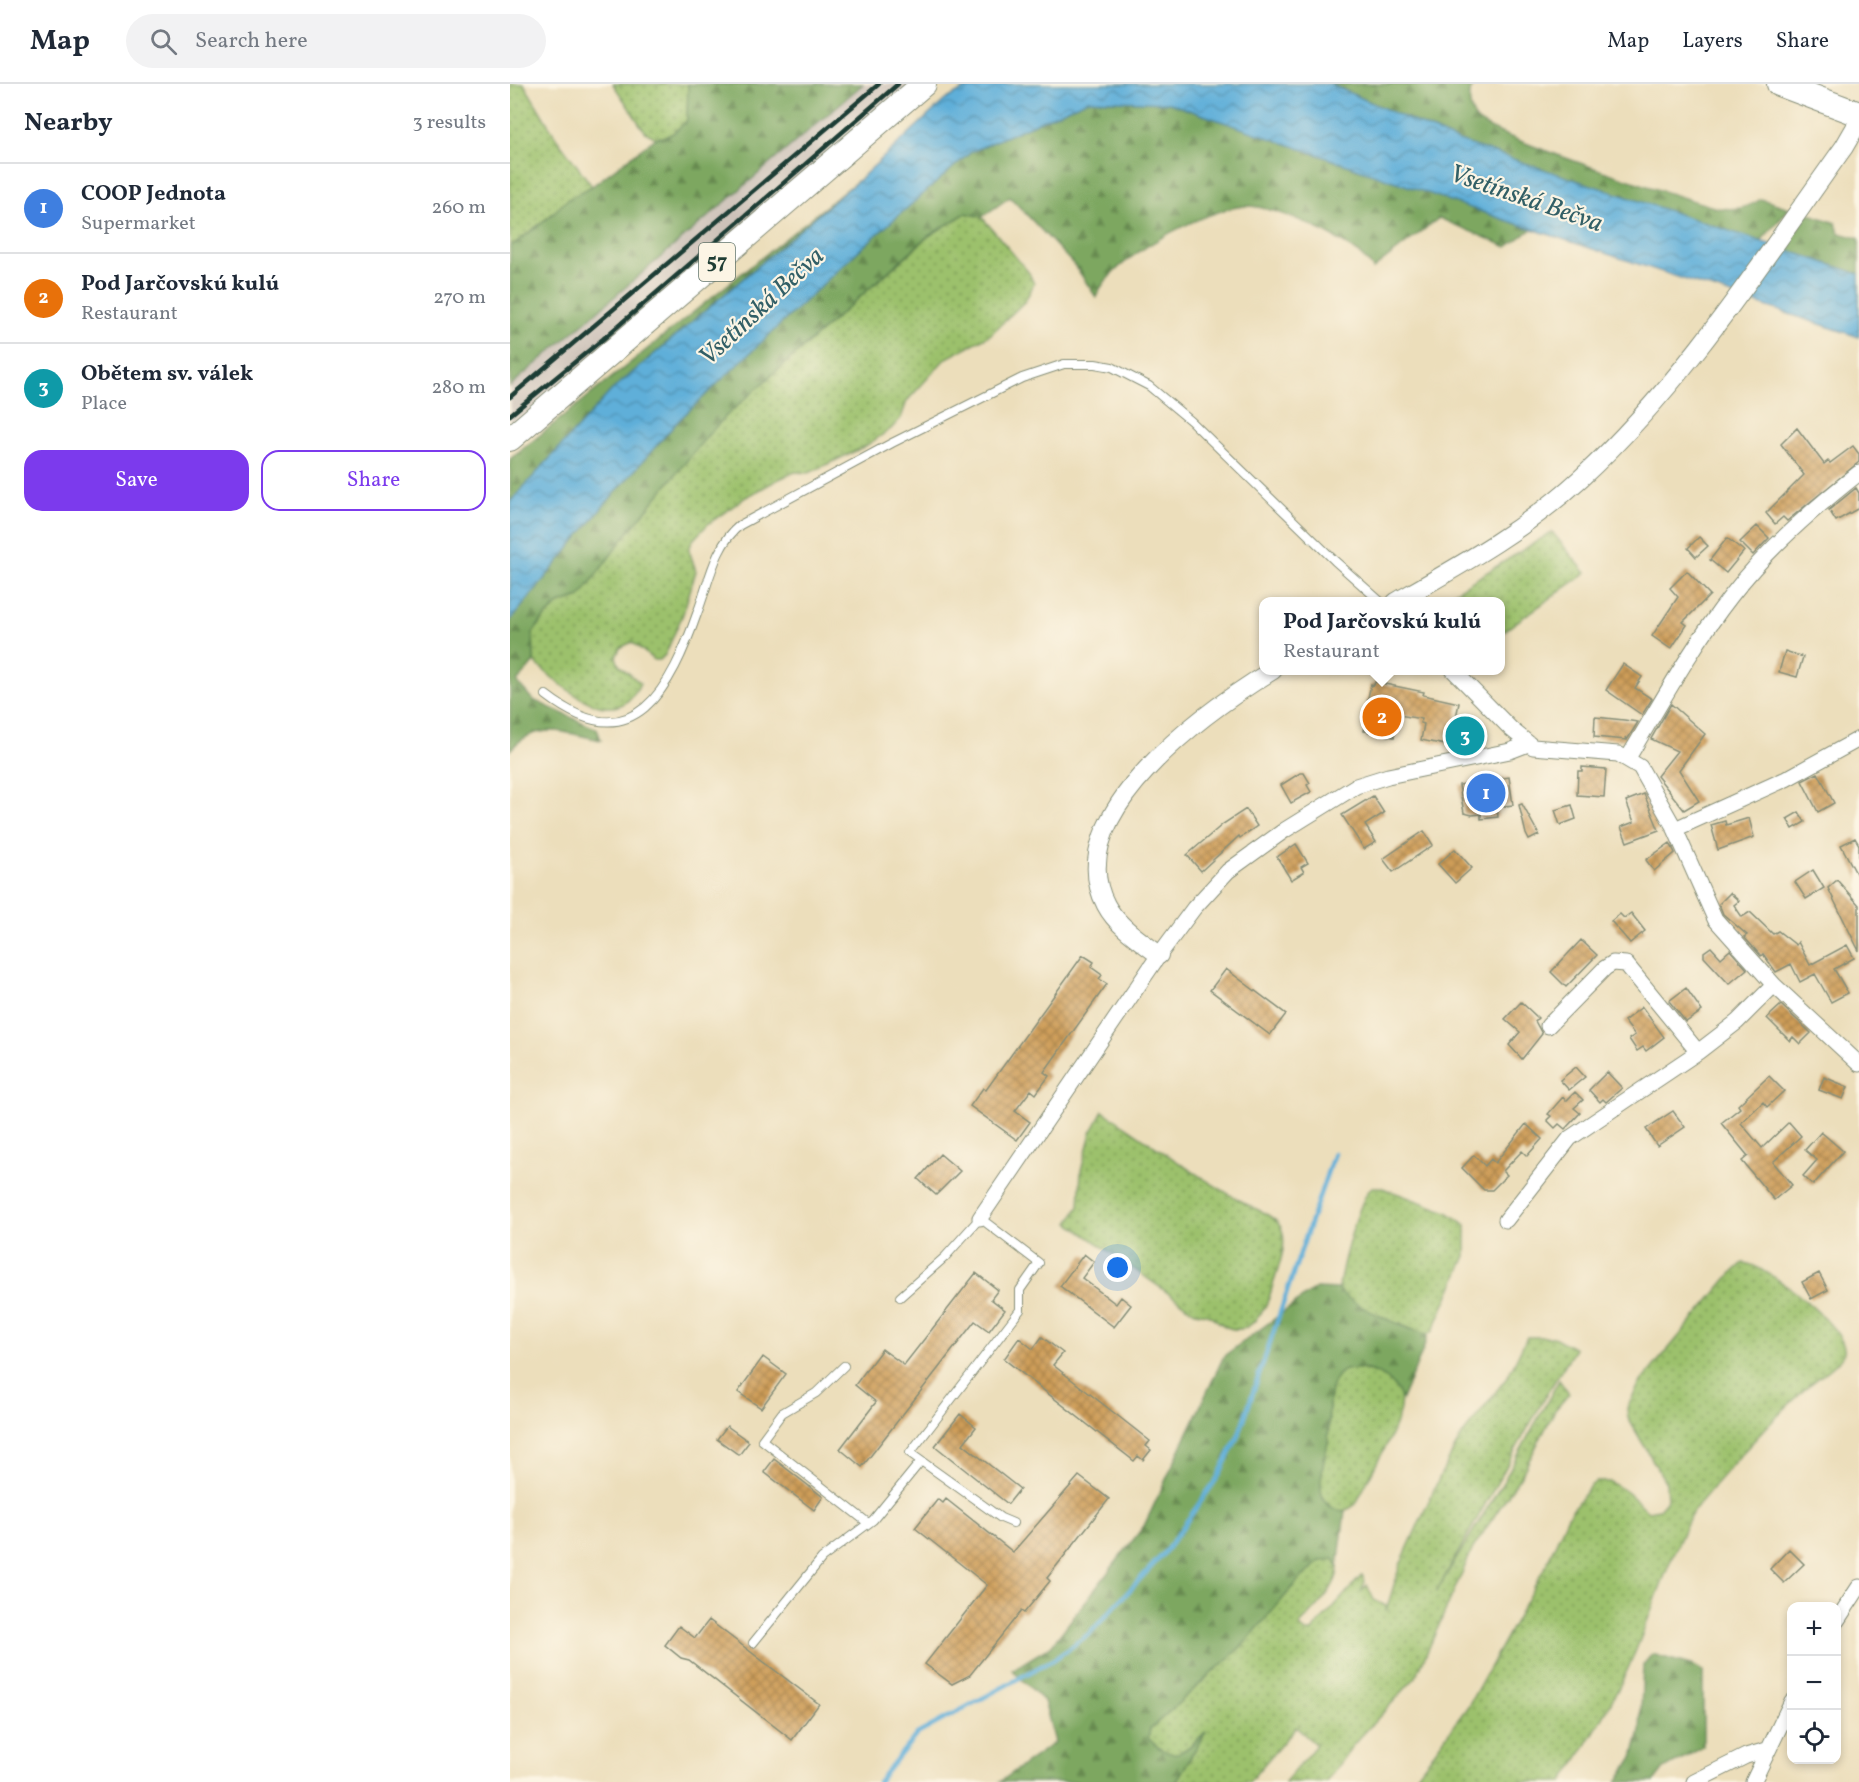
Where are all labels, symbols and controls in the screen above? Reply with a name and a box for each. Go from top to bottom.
search box [126,14,546,68]
text: Map [30,22,90,61]
icon: search [147,25,180,58]
text: Search here [195,26,308,57]
text: Map [1607,27,1649,56]
text: Layers [1682,27,1743,56]
text: Share [1776,27,1829,56]
text: Nearby [24,105,113,141]
text: 3 results [412,109,486,137]
water label: Vsetínská Bečva [1444,156,1608,242]
text: COOP Jednota [81,179,226,210]
text: 1 [39,194,48,222]
text: 260 m [431,194,486,222]
text: Supermarket [81,210,196,238]
water label: Vsetínská Bečva [691,239,833,375]
road number: 57 [699,243,735,281]
text: Pod Jarčovskú kulú [81,269,279,300]
text: 2 [38,284,49,312]
text: 270 m [433,284,486,312]
text: Restaurant [81,300,178,328]
text: Obětem sv. válek [81,359,253,390]
text: 3 [38,374,49,402]
text: 280 m [431,374,486,402]
text: Place [81,390,127,418]
button: Save [24,450,249,511]
button: Share [261,450,486,511]
popup [1259,597,1505,675]
text: Pod Jarčovskú kulú [1283,607,1481,638]
text: Restaurant [1283,638,1380,666]
pin: 2 [1362,694,1402,740]
pin: 3 [1446,714,1484,758]
pin: 1 [1466,770,1506,816]
your location [1103,1253,1132,1282]
map controls [1787,1602,1841,1764]
button: + [1787,1602,1841,1656]
button: − [1787,1656,1841,1710]
button: locate [1787,1710,1841,1764]

